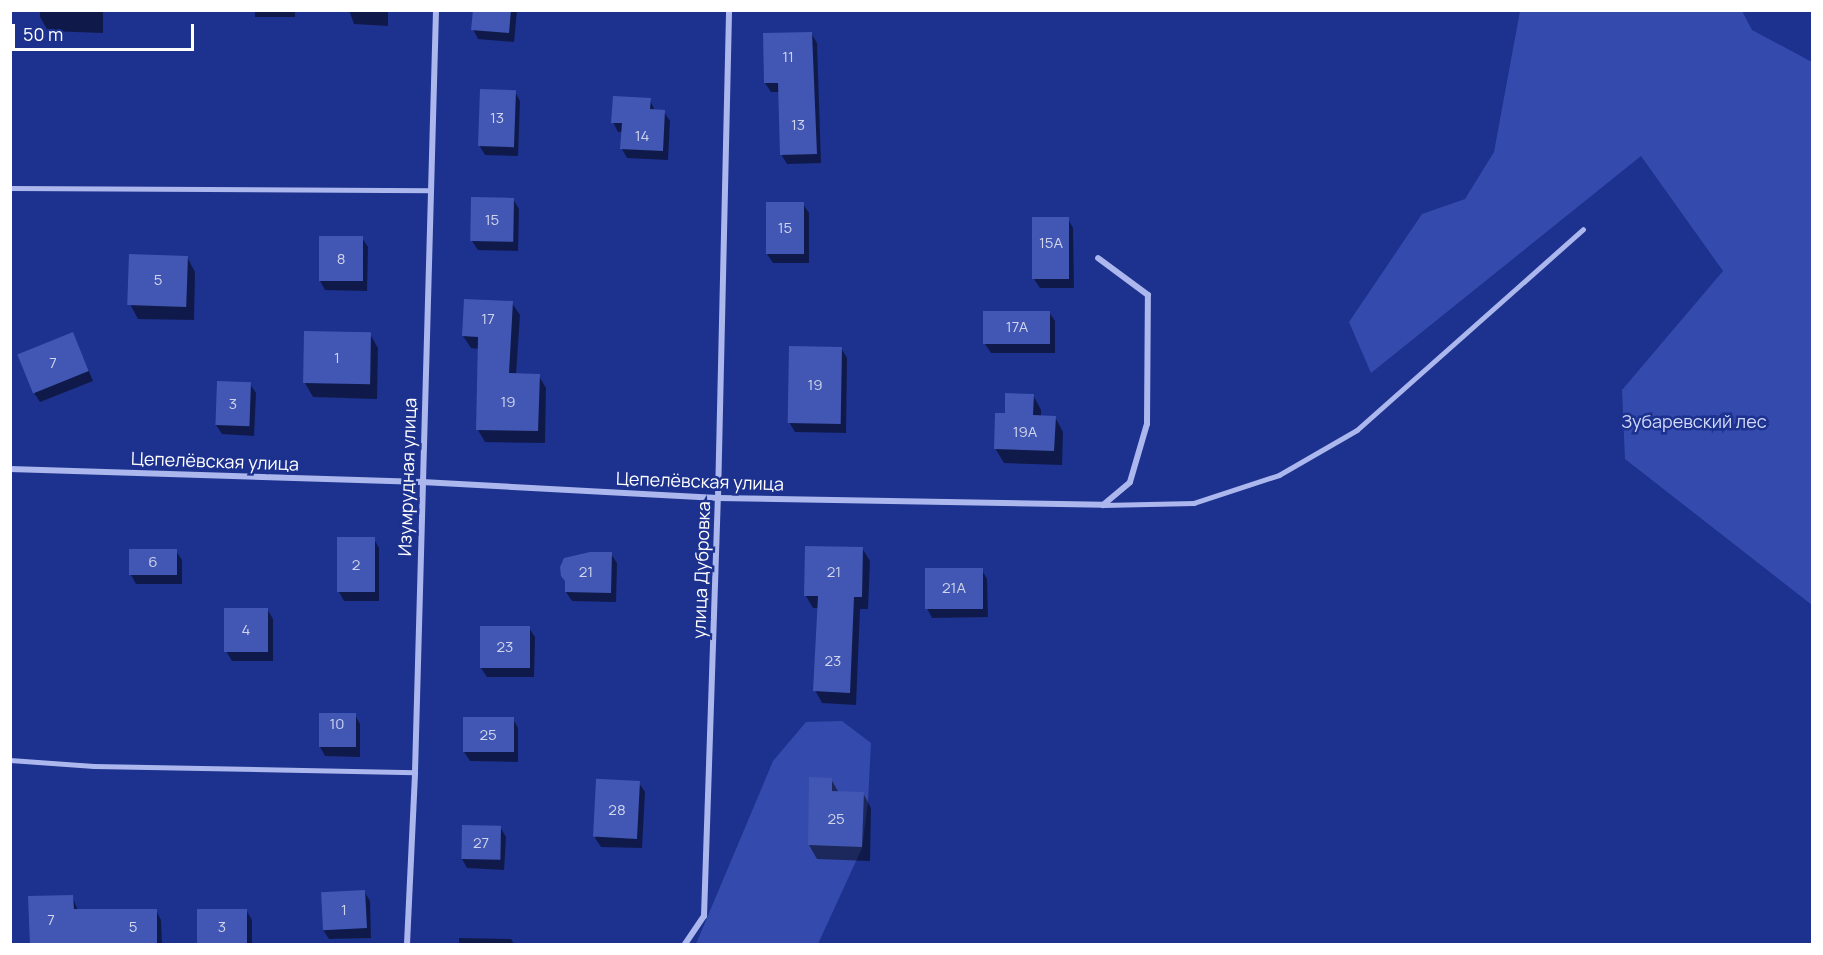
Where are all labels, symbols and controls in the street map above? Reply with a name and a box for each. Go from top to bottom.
scale bar [15,12,196,50]
text: 50 m [23,22,63,46]
house number: 11 [782,48,794,66]
house number: 13 [490,109,504,127]
house number: 13 [791,116,805,134]
house number: 14 [635,127,649,145]
house number: 15 [485,211,499,229]
house number: 15 [778,219,792,237]
house number: 15А [1039,234,1063,252]
house number: 8 [337,250,345,268]
house number: 5 [154,271,162,289]
house number: 17 [481,310,495,328]
house number: 17А [1006,318,1028,336]
house number: 1 [334,349,340,367]
house number: 7 [49,354,57,372]
house number: 19 [807,376,823,394]
house number: 19 [500,393,516,411]
house number: 3 [229,395,237,413]
street label: Изумрудная улица [393,397,421,557]
park label: Зубаревский лес [1621,410,1767,432]
house number: 19А [1013,423,1037,441]
street label: Цепелёвская улица [131,447,299,475]
street label: Цепелёвская улица [616,467,784,495]
street label: улица Дубровка [688,501,714,639]
house number: 6 [148,553,158,571]
house number: 2 [352,556,360,574]
house number: 21 [579,563,593,581]
house number: 21 [827,563,841,581]
house number: 21А [942,579,966,597]
house number: 4 [242,621,250,639]
house number: 23 [497,638,513,656]
house number: 23 [825,652,841,670]
house number: 10 [330,715,344,733]
house number: 25 [479,726,497,744]
house number: 28 [608,801,626,819]
house number: 25 [827,810,845,828]
house number: 27 [473,834,489,852]
house number: 1 [341,901,347,919]
house number: 7 [47,911,55,929]
house number: 5 [129,918,137,936]
house number: 3 [218,918,226,936]

